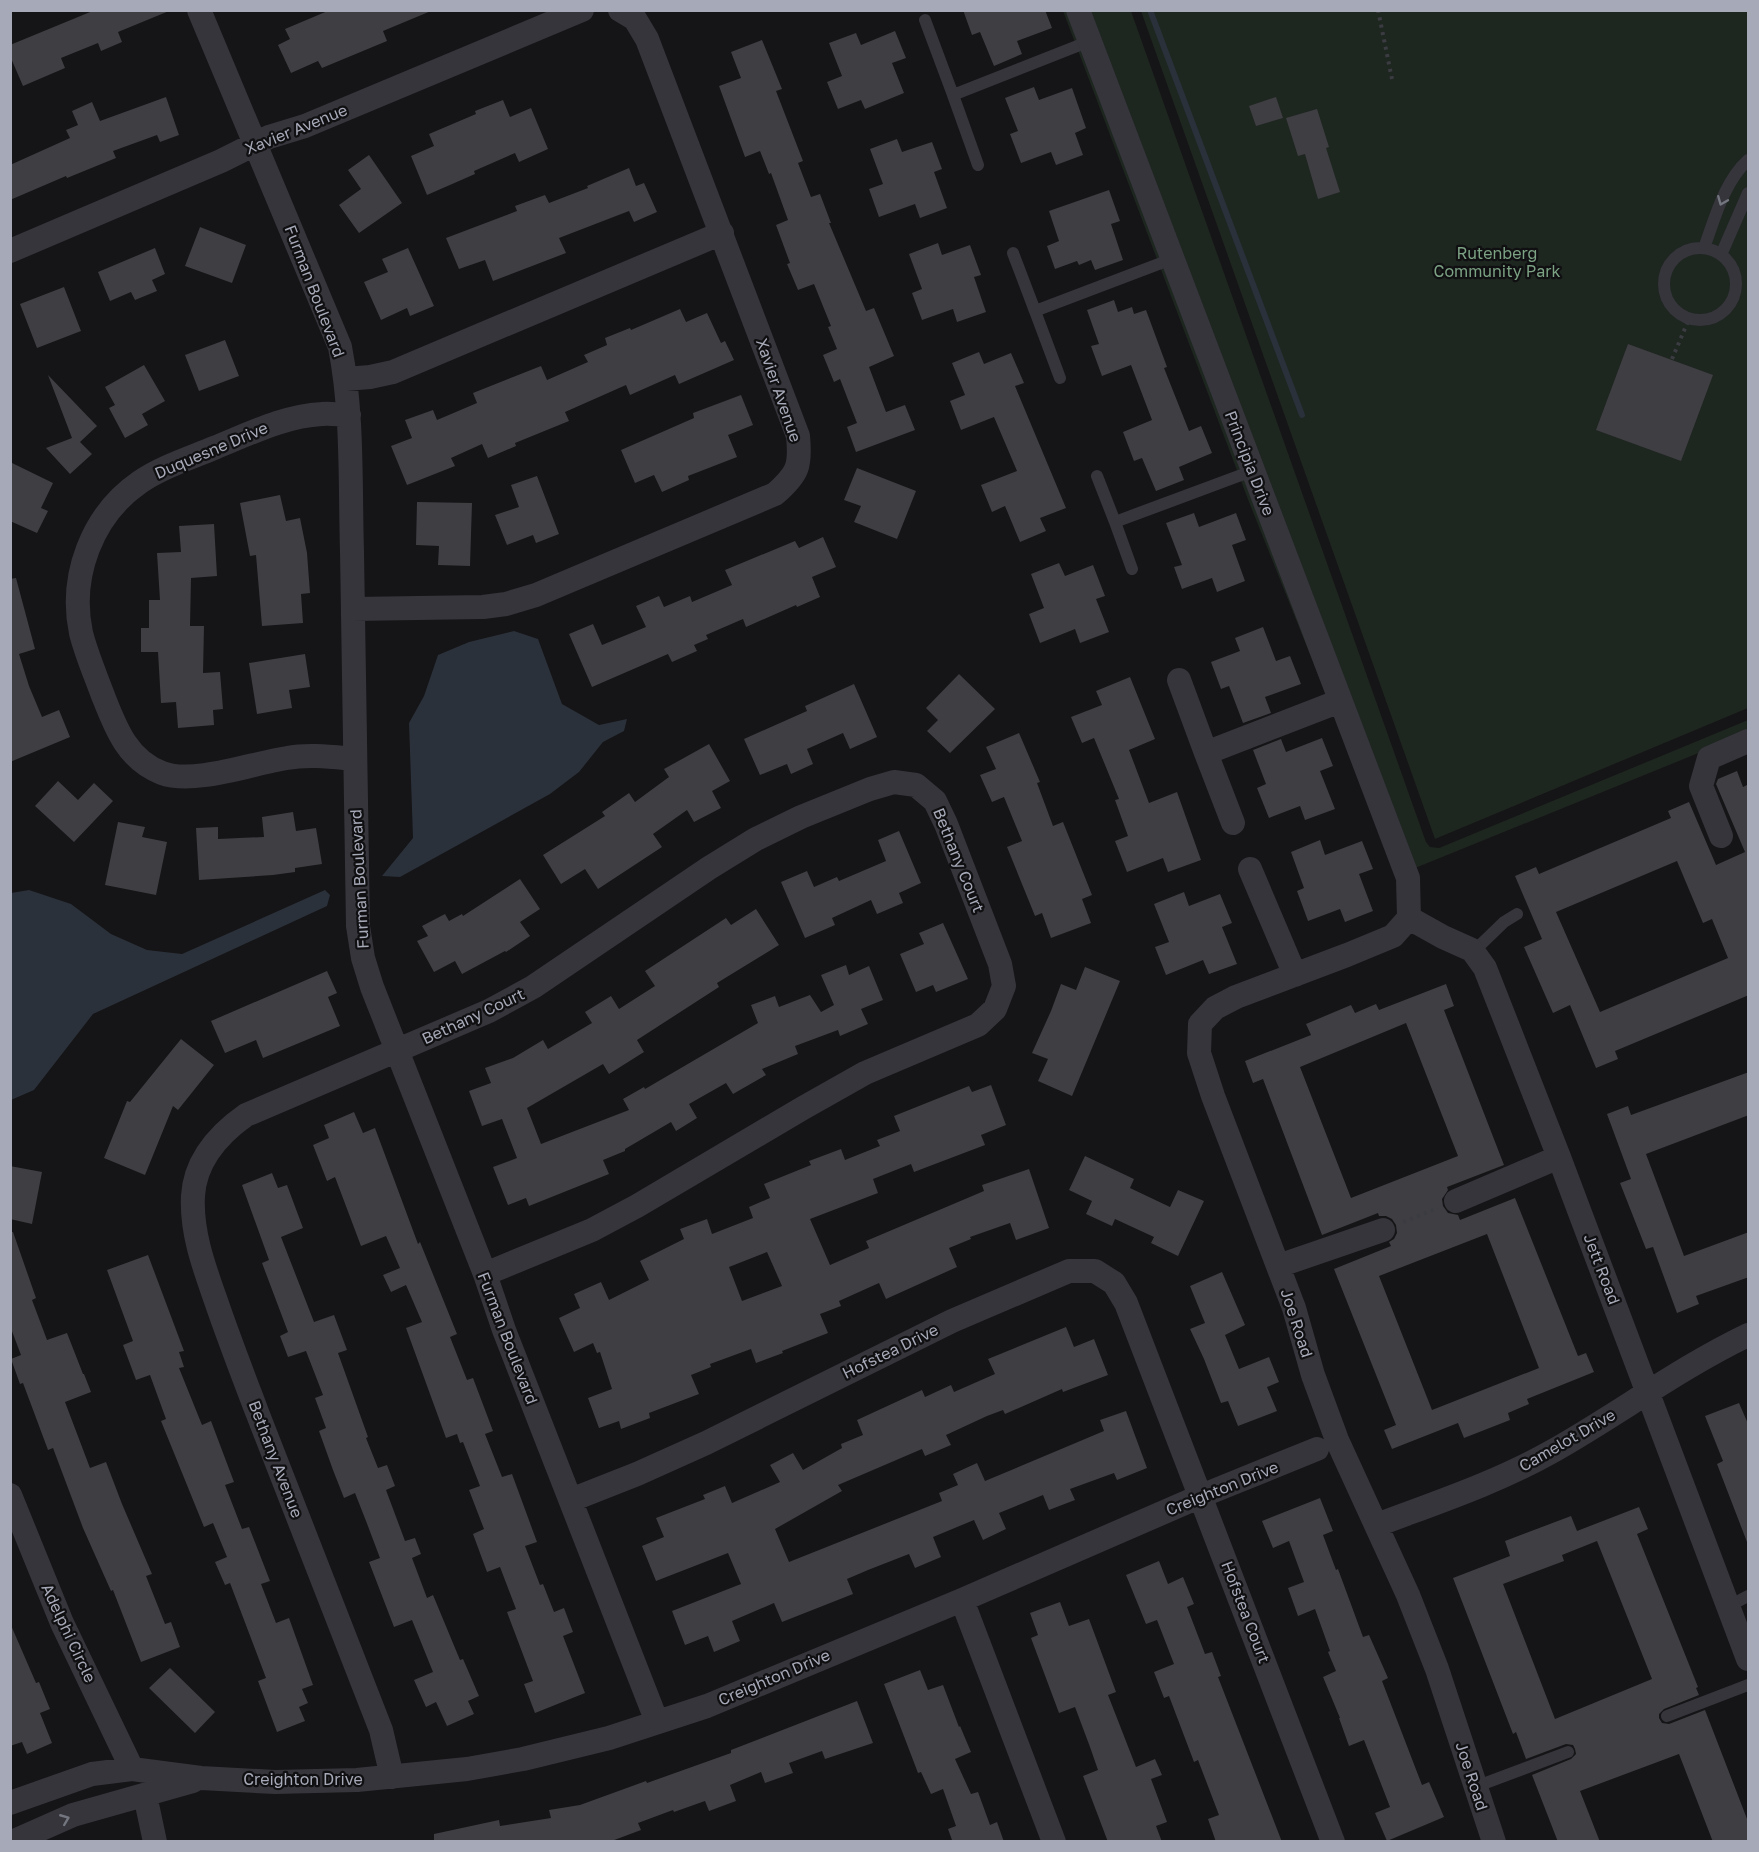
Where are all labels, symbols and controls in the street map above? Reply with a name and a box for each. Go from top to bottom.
street label: Xavier Avenue [242,99,350,159]
one-way arrow [1716,195,1729,206]
street label: Furman Boulevard [281,222,349,360]
park label: Rutenberg Community Park [1434,243,1560,281]
street label: Xavier Avenue [752,336,806,444]
street label: Principia Drive [1221,408,1279,518]
street label: Duquesne Drive [151,417,271,483]
street label: Bethany Court [929,805,989,915]
street label: Furman Boulevard [345,809,373,949]
street label: Bethany Court [419,984,527,1048]
street label: Jett Road [1579,1231,1625,1307]
street label: Furman Boulevard [474,1269,542,1407]
street label: Joe Road [1277,1286,1317,1360]
street label: Hofstea Drive [839,1319,941,1383]
street label: Bethany Avenue [244,1397,308,1521]
street label: Camelot Drive [1515,1404,1619,1476]
street label: Creighton Drive [1163,1456,1281,1520]
street label: Hofstea Court [1217,1558,1275,1666]
street label: Adelphi Circle [37,1580,101,1686]
street label: Creighton Drive [715,1644,833,1710]
street label: Joe Road [1452,1739,1492,1813]
street label: Creighton Drive [243,1769,363,1789]
one-way arrow [59,1814,70,1826]

